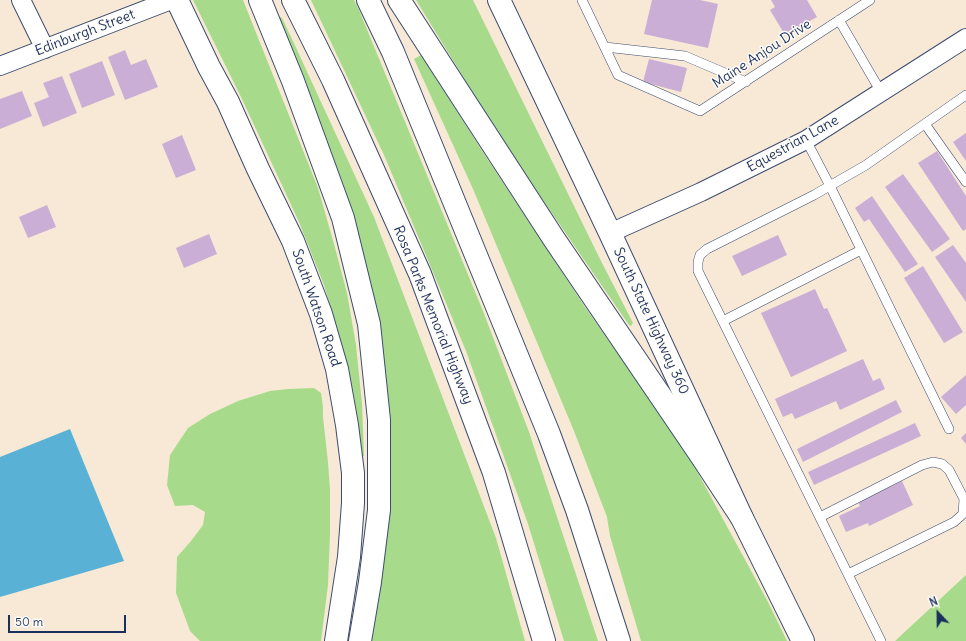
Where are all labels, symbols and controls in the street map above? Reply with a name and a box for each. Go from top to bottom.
street label: Edinburgh Street [33,6,137,60]
street label: Maine Anjou Drive [710,16,814,92]
street label: Equestrian Lane [744,112,842,176]
street label: Rosa Parks Memorial Highway [389,223,477,407]
street label: South State Highway 360 [610,245,692,397]
street label: South Watson Road [288,247,344,369]
north arrow [918,593,958,633]
text: N [927,594,940,610]
scale bar [10,607,128,633]
text: 50 m [15,614,43,629]

